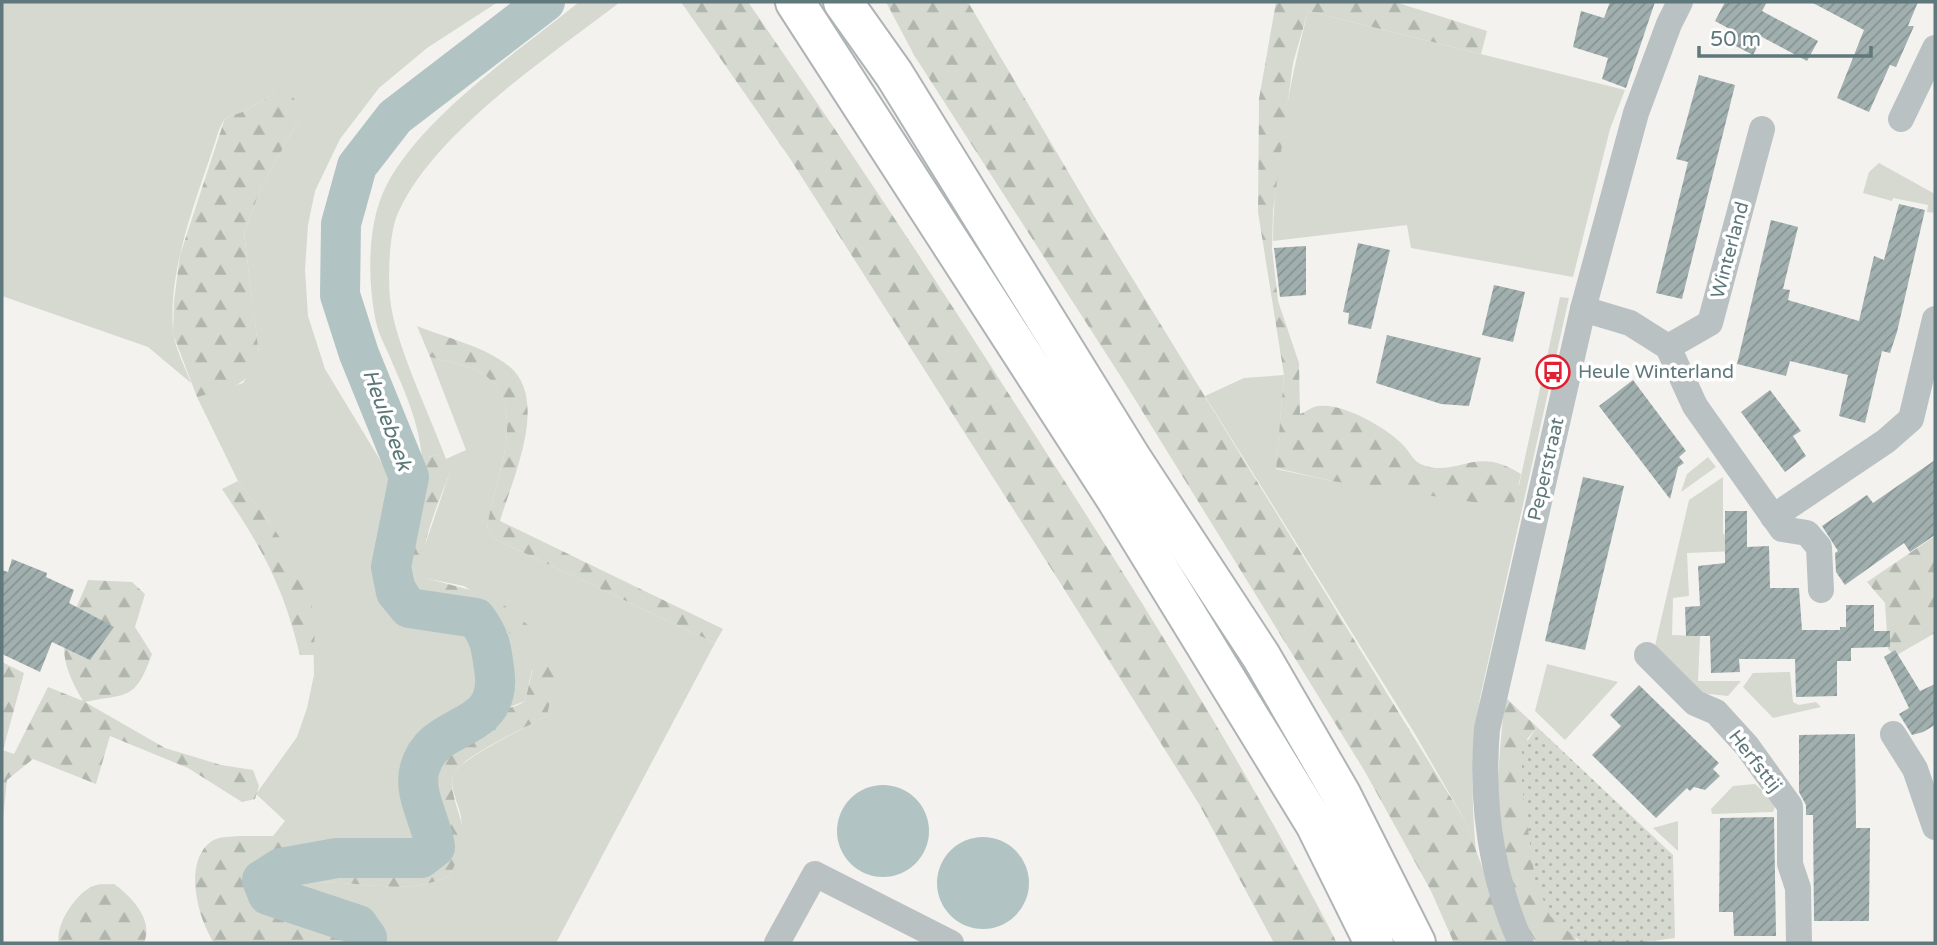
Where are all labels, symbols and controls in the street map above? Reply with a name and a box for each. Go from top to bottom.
scale bar [1699,14,1870,58]
text: 50 m [1710,27,1761,52]
street label: Winterland [1707,199,1753,301]
bus stop icon: Heule Winterland [1534,353,1572,391]
place label: Heule Winterland [1578,361,1734,383]
water label: Heulebeek [357,366,417,475]
street label: Peperstraat [1523,415,1569,523]
street label: Herfsttij [1724,726,1786,796]

